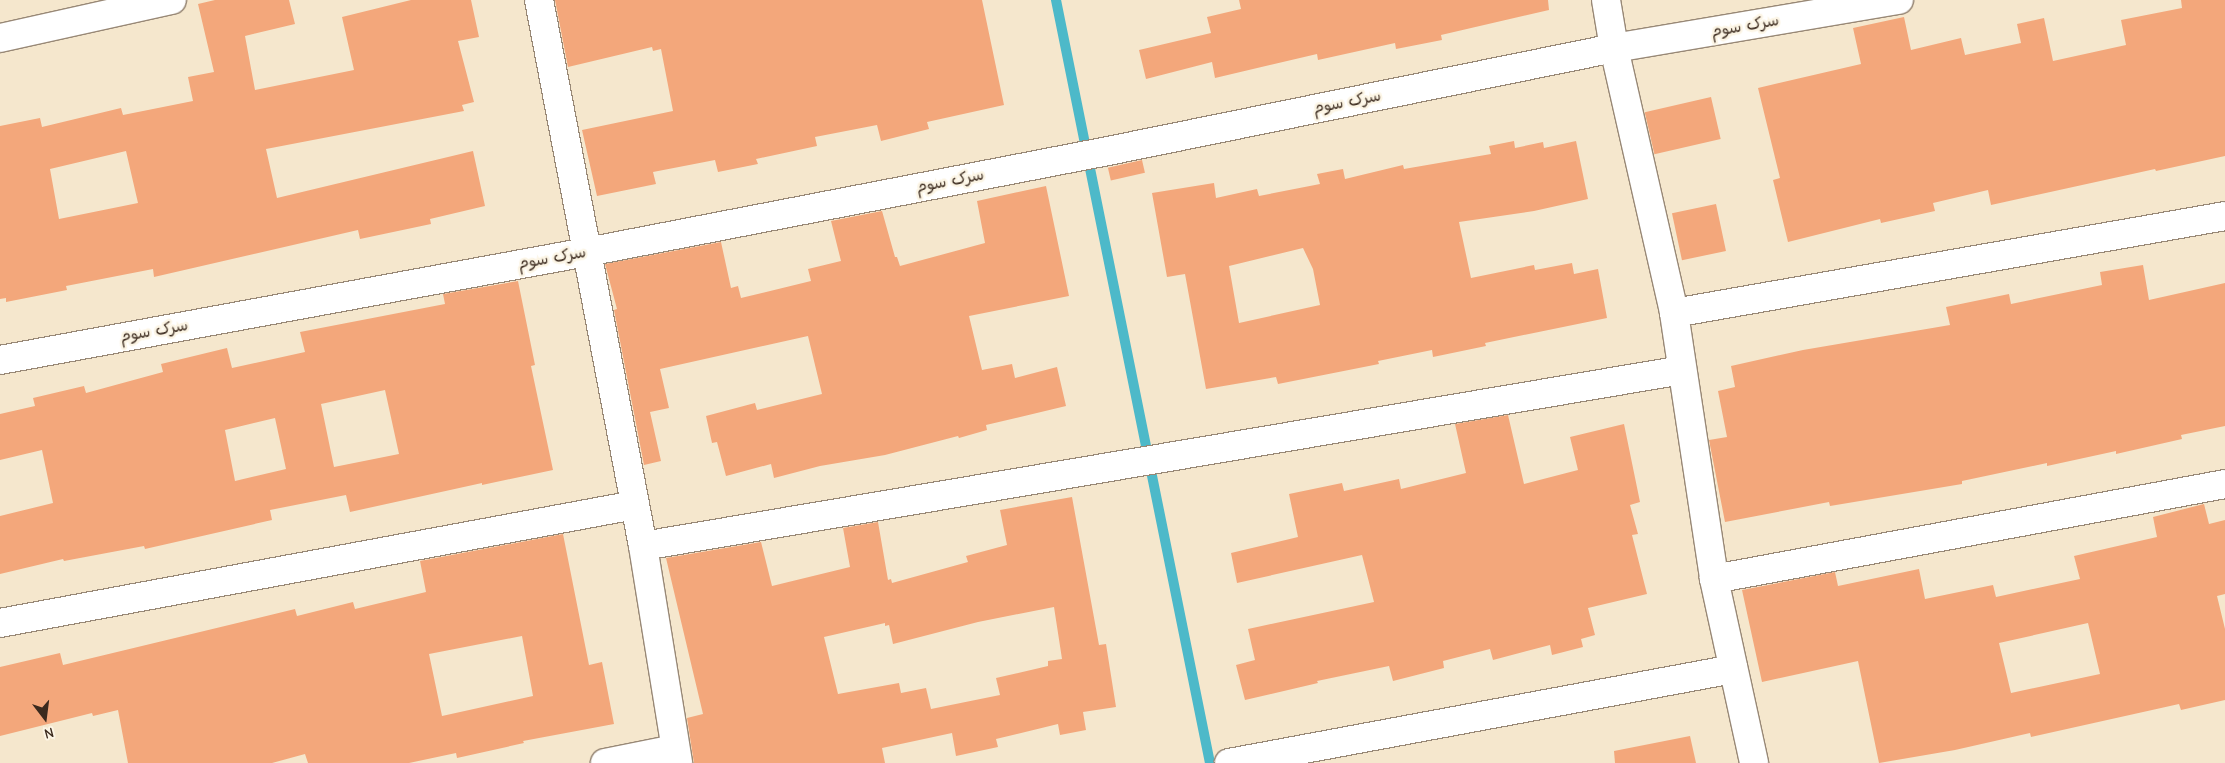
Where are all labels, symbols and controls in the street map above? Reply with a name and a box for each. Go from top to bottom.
street label: سرک سوم [1710,11,1780,41]
street label: سرک سوم [1311,86,1383,118]
street label: سرک سوم [914,165,986,197]
street label: سرک سوم [517,243,587,273]
street label: سرک سوم [119,316,189,346]
north arrow [20,693,70,743]
text: N [42,724,56,742]

